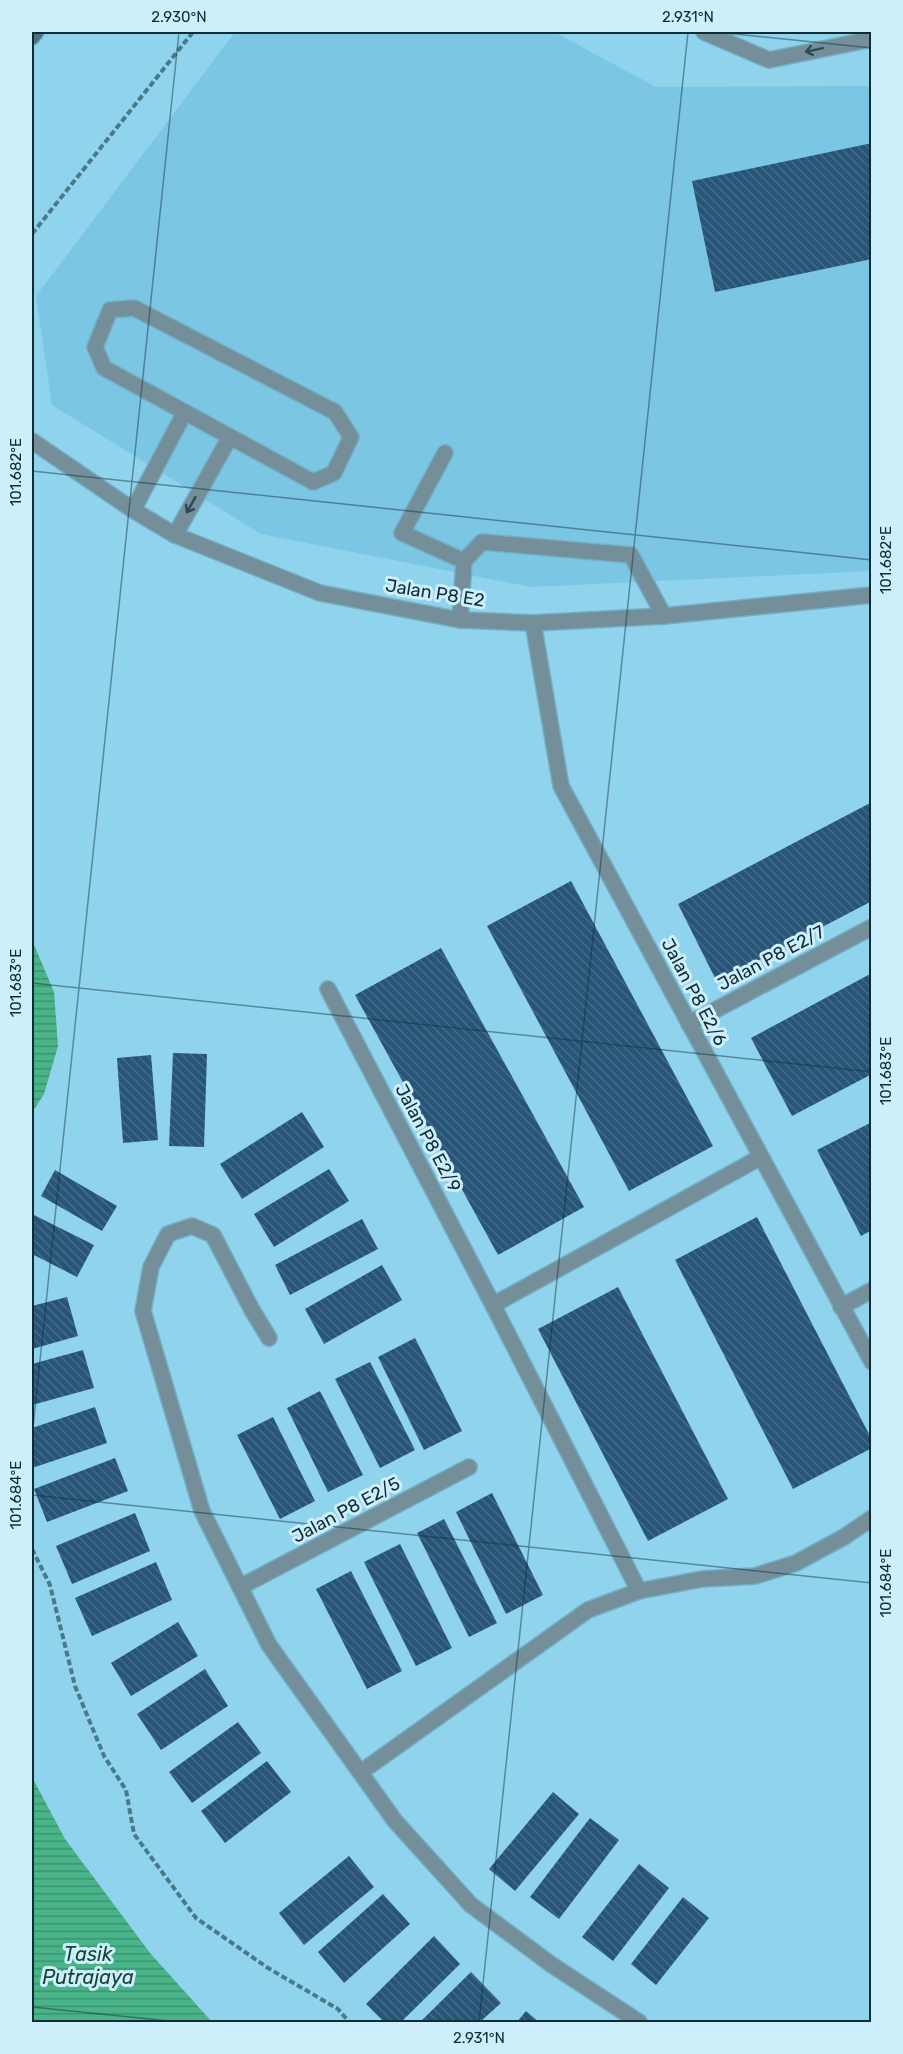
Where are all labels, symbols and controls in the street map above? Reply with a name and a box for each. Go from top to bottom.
text: 2.930°N [151,8,207,26]
text: 2.931°N [662,8,714,26]
one-way arrow [805,45,824,57]
text: 101.682°E [7,438,25,506]
one-way arrow [185,496,197,513]
text: 101.682°E [877,526,895,594]
street label: Jalan P8 E2 [384,574,486,612]
street label: Jalan P8 E2/7 [714,921,828,995]
street label: Jalan P8 E2/6 [656,935,732,1050]
text: 101.683°E [7,949,25,1017]
text: 101.683°E [877,1037,895,1105]
street label: Jalan P8 E2/9 [390,1080,466,1196]
text: 101.684°E [7,1461,25,1529]
street label: Jalan P8 E2/5 [288,1472,404,1548]
text: 101.684°E [877,1549,895,1617]
water label: Tasik Putrajaya [42,1942,134,1989]
text: 2.931°N [453,2029,505,2047]

